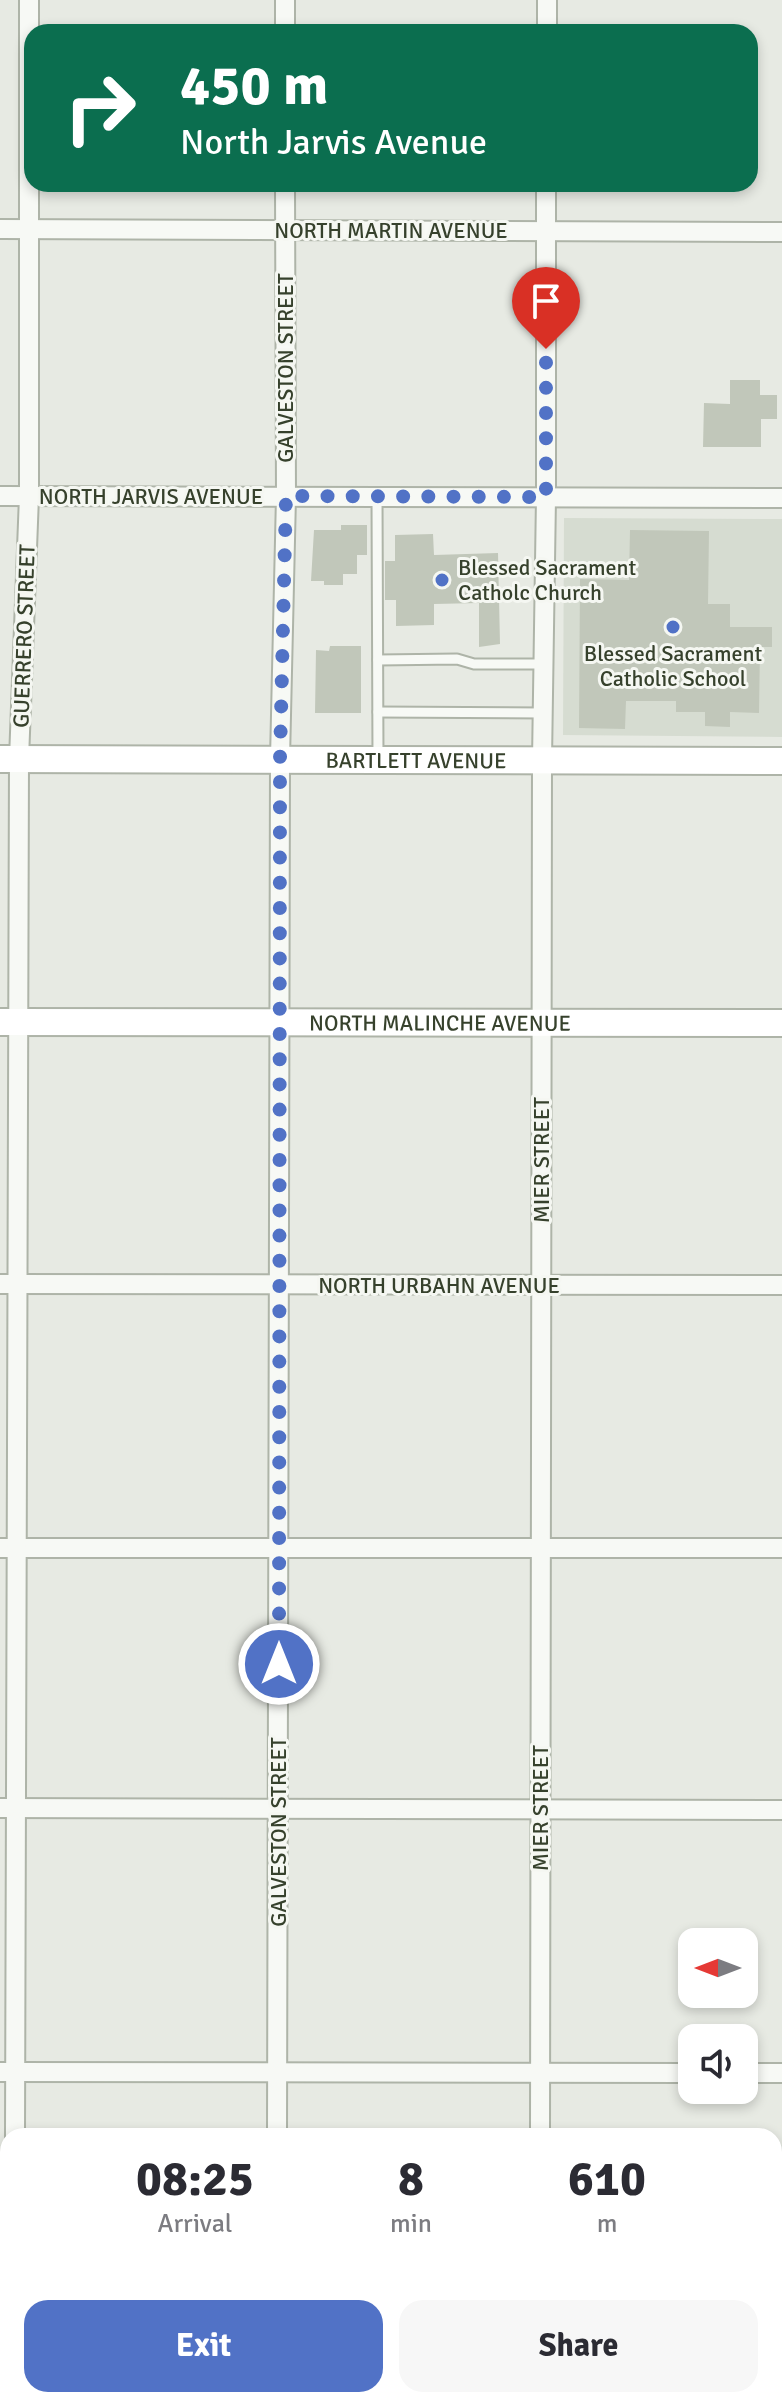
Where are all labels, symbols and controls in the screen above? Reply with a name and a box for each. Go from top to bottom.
text: 450 m [180,51,328,120]
icon: right [48,56,152,160]
text: North Jarvis Avenue [180,120,487,165]
street label: NORTH MARTIN AVENUE [274,217,508,244]
pin [512,267,580,349]
street label: GALVESTON STREET [272,273,299,463]
icon: arrive [524,279,568,323]
street label: NORTH JARVIS AVENUE [39,483,263,510]
street label: GUERRERO STREET [7,544,41,728]
place label: Blessed Sacrament Catholc Church [458,554,637,606]
marker: Blessed Sacrament Catholc Church [433,571,451,589]
marker: Blessed Sacrament Catholic School [664,618,682,636]
place label: Blessed Sacrament Catholic School [584,640,762,692]
street label: BARTLETT AVENUE [325,746,507,774]
street label: NORTH MALINCHE AVENUE [309,1009,571,1036]
street label: MIER STREET [528,1097,555,1223]
street label: NORTH URBAHN AVENUE [318,1272,560,1299]
position arrow [237,1622,321,1706]
street label: GALVESTON STREET [265,1737,292,1927]
street label: MIER STREET [527,1745,554,1871]
north arrow [678,1928,758,2008]
map controls [678,1928,758,2104]
button: sound [678,2024,758,2104]
text: 08:25 [136,2150,254,2209]
text: 8 [398,2150,424,2209]
text: 610 [568,2150,646,2209]
text: Arrival [158,2208,232,2240]
text: min [390,2208,432,2240]
text: m [597,2208,617,2240]
button: Exit [24,2300,383,2392]
button: Share [399,2300,758,2392]

